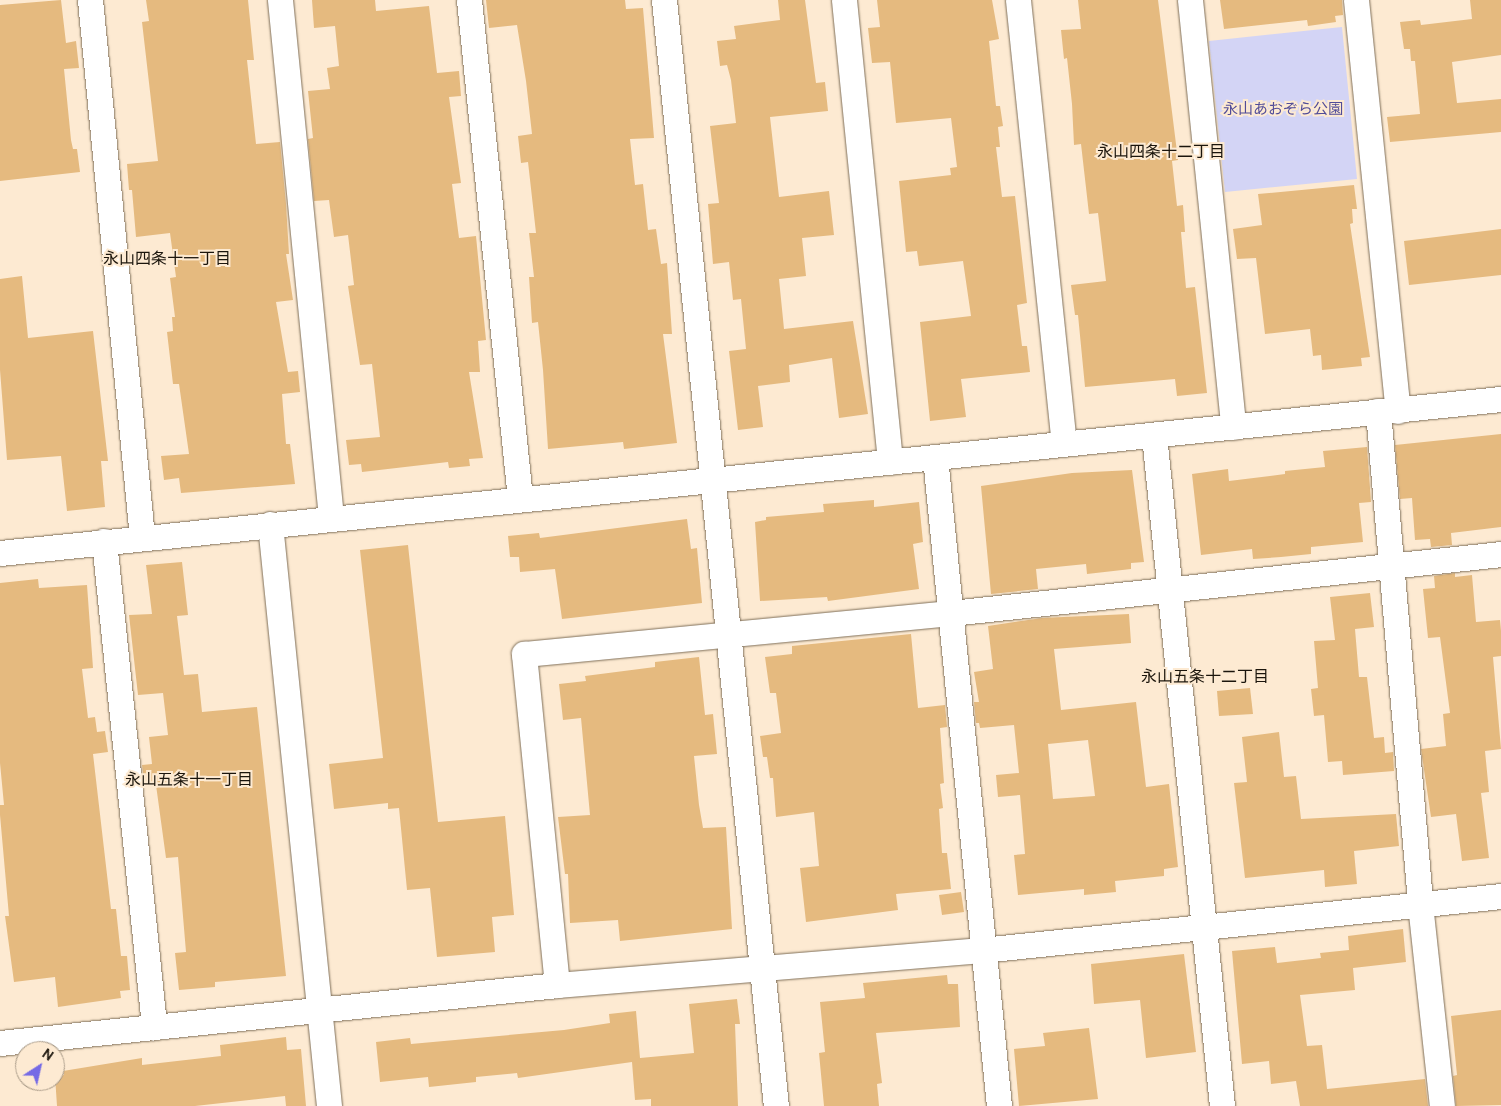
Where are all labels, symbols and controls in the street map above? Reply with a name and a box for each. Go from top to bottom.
park label: 永山あおぞら公園 [1223,101,1343,119]
district label: 永山四条十二丁目 [1097,142,1225,162]
district label: 永山四条十一丁目 [103,249,231,269]
district label: 永山五条十二丁目 [1141,667,1269,687]
district label: 永山五条十一丁目 [125,770,253,790]
north arrow [15,1041,65,1091]
text: N [39,1044,57,1065]

